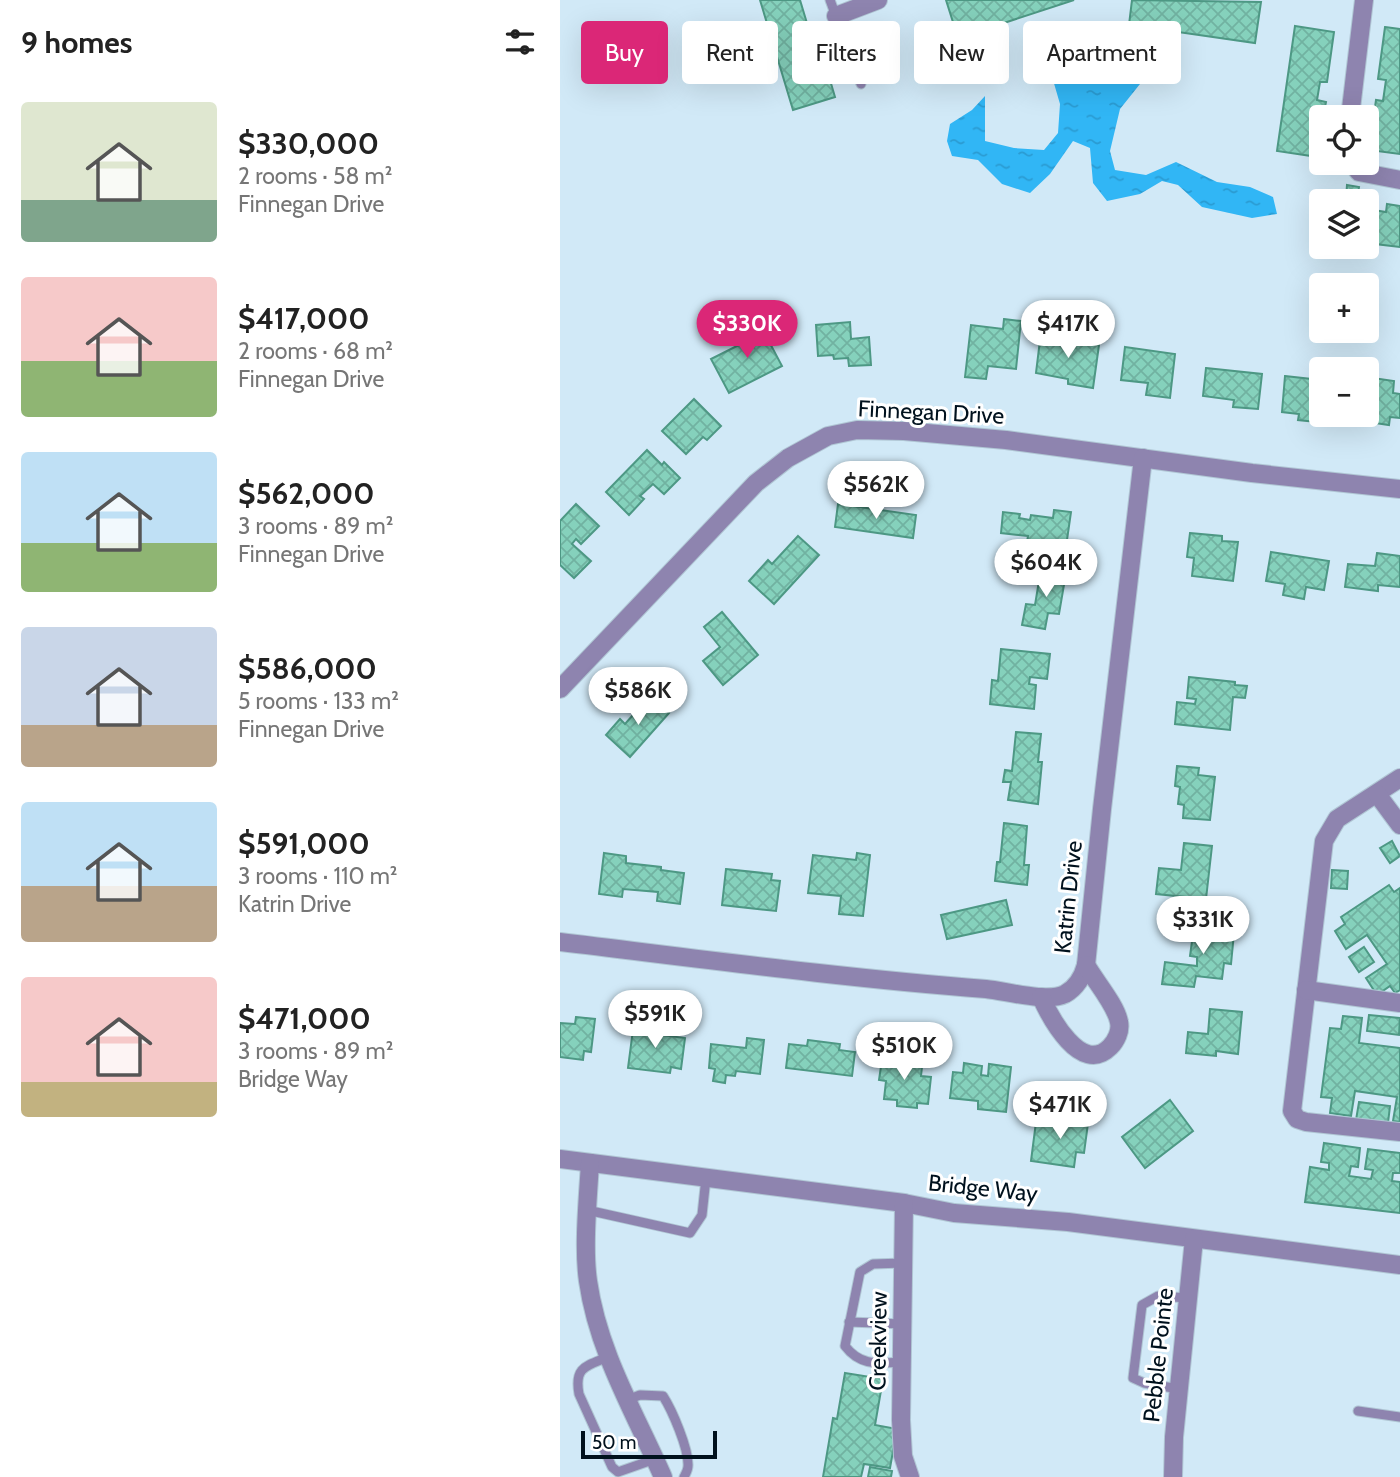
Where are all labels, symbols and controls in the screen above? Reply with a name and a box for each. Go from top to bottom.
chip: Buy [581,21,668,84]
chip: Rent [682,21,778,84]
chip: Filters [792,21,900,84]
chip: New [914,21,1009,84]
chip: Apartment [1023,21,1181,84]
icon: filters [501,23,539,61]
text: 9 homes [21,24,132,61]
map controls [1309,105,1379,427]
button: locate [1309,105,1379,175]
text: $330,000 [238,125,379,162]
icon: home [77,130,161,214]
text: 2 rooms · 58 m² [238,162,392,190]
button: layers [1309,189,1379,259]
text: Finnegan Drive [238,190,384,218]
button: + [1309,273,1379,343]
text: $417,000 [238,300,369,337]
pin: $330K [698,300,796,360]
pin: $417K [1019,300,1117,360]
icon: home [77,305,161,389]
text: $330K [713,309,781,337]
text: $417K [1037,309,1099,337]
text: 2 rooms · 68 m² [238,337,393,365]
button: − [1309,357,1379,427]
text: Finnegan Drive [238,365,384,393]
street label: Finnegan Drive [857,394,1005,430]
pin: $562K [827,462,925,521]
text: $562K [843,470,909,498]
text: $562,000 [238,475,374,512]
icon: home [77,480,161,564]
text: 3 rooms · 89 m² [238,512,393,540]
text: Finnegan Drive [238,540,384,568]
pin: $604K [997,540,1095,599]
text: $604K [1010,548,1082,576]
text: $586,000 [238,650,377,687]
icon: home [77,655,161,739]
pin: $586K [589,668,687,727]
text: $586K [605,676,671,704]
text: 5 rooms · 133 m² [238,687,399,715]
text: Finnegan Drive [238,715,384,743]
text: $591,000 [238,825,370,862]
icon: home [77,830,161,914]
street label: Katrin Drive [1048,839,1088,955]
text: 3 rooms · 110 m² [238,862,397,890]
text: Katrin Drive [238,890,351,918]
pin: $331K [1154,897,1252,956]
text: $331K [1172,905,1234,933]
pin: $591K [606,990,704,1050]
text: $591K [624,999,686,1027]
text: $471,000 [238,1000,371,1037]
icon: home [77,1005,161,1089]
pin: $510K [855,1023,953,1082]
text: $510K [872,1031,936,1059]
text: 3 rooms · 89 m² [238,1037,393,1065]
text: Bridge Way [238,1065,348,1093]
pin: $471K [1011,1082,1109,1141]
text: $471K [1029,1090,1091,1118]
street label: Bridge Way [927,1168,1040,1208]
street label: Pebble Pointe [1137,1286,1179,1424]
street label: Creekview [863,1291,893,1391]
scale bar [581,1428,718,1460]
text: 50 m [592,1431,636,1454]

